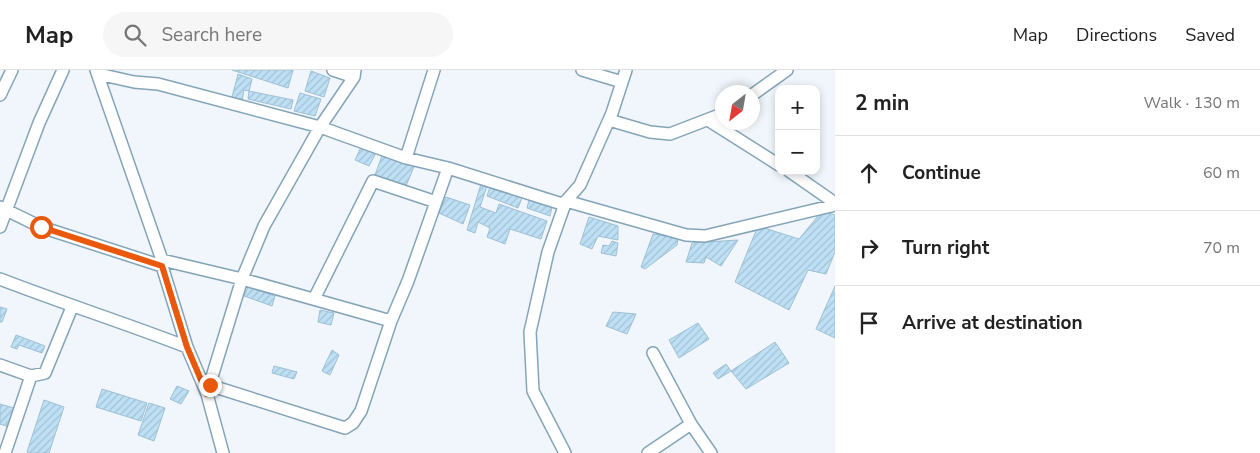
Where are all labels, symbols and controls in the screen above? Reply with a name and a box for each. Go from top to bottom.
search box [103,12,453,57]
text: Map [25,19,73,51]
icon: search [121,21,149,49]
text: Search here [161,22,262,48]
text: Map [1013,23,1048,47]
text: Directions [1076,23,1157,47]
text: Saved [1185,23,1235,47]
north arrow [715,85,760,130]
map controls [775,85,820,175]
button: + [775,85,820,130]
text: 2 min [855,89,909,117]
text: Walk · 130 m [1144,92,1240,114]
button: − [775,130,820,175]
icon: ahead [855,159,883,187]
text: Continue [902,160,981,186]
text: 60 m [1203,162,1240,184]
route start [30,216,53,239]
icon: right [855,234,883,262]
text: Turn right [902,235,989,261]
text: 70 m [1203,237,1240,259]
icon: arrive [855,309,883,337]
text: Arrive at destination [902,310,1083,336]
route end [199,374,222,397]

